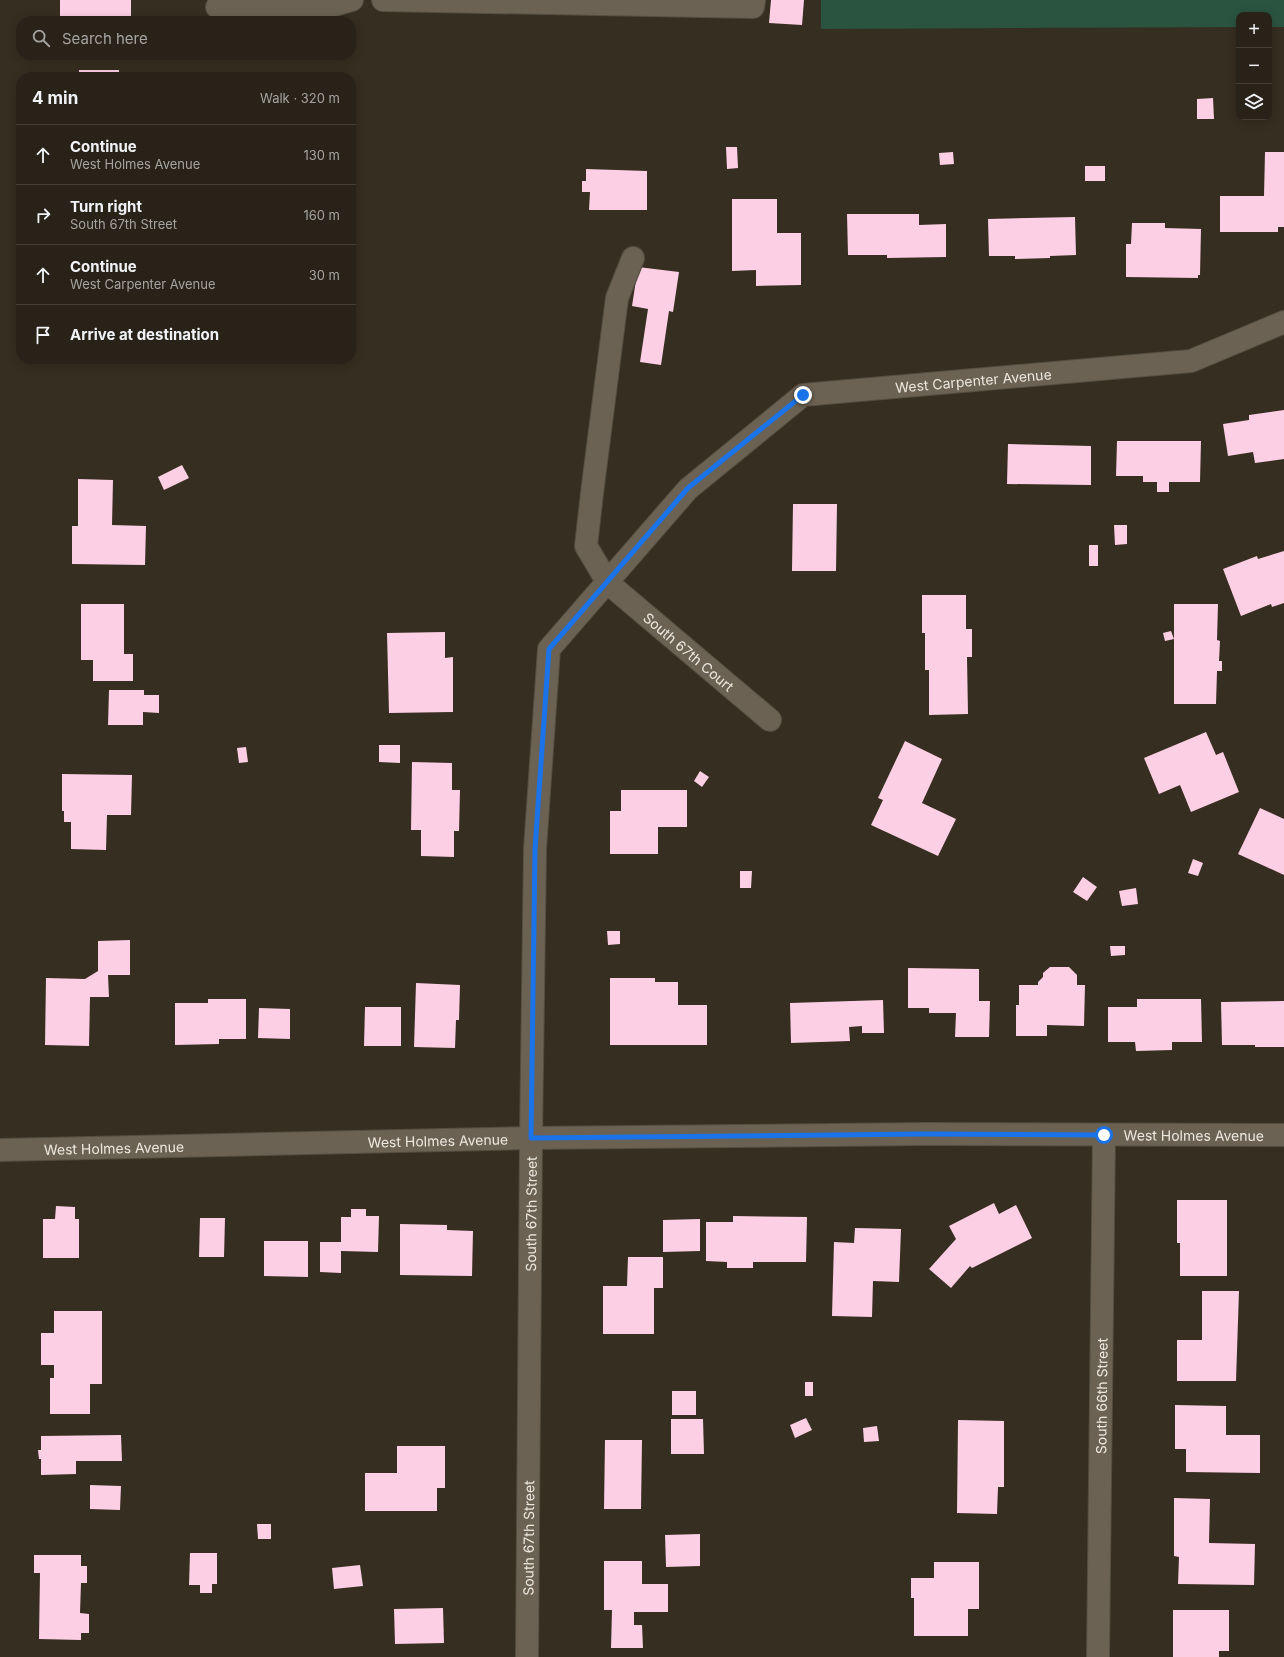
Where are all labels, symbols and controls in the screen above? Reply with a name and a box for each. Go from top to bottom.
map controls [1236,12,1272,120]
button: + [1236,12,1272,48]
search box [16,16,356,60]
icon: search [30,27,52,49]
text: Search here [62,29,148,48]
button: − [1236,48,1272,84]
button: layers [1236,84,1272,120]
text: 4 min [32,88,78,108]
text: Walk · 320 m [260,90,340,106]
text: Continue [70,137,137,156]
icon: ahead [32,144,54,166]
text: 130 m [303,147,340,163]
text: West Holmes Avenue [70,156,200,172]
text: Turn right [70,197,142,216]
icon: right [32,204,54,226]
text: 160 m [303,207,340,223]
text: South 67th Street [70,216,177,232]
text: Continue [70,257,137,276]
icon: ahead [32,264,54,286]
text: 30 m [309,267,340,283]
text: West Carpenter Avenue [70,276,216,292]
icon: arrive [32,324,54,346]
text: Arrive at destination [70,325,219,344]
street label: West Carpenter Avenue [894,365,1052,395]
route end [794,386,812,404]
street label: South 67th Court [640,608,738,695]
route start [1095,1126,1113,1144]
street label: West Holmes Avenue [1124,1126,1264,1143]
street label: West Holmes Avenue [368,1130,508,1150]
street label: West Holmes Avenue [44,1137,184,1158]
street label: South 67th Street [521,1156,539,1272]
street label: South 66th Street [1092,1337,1110,1454]
street label: South 67th Street [519,1480,537,1596]

